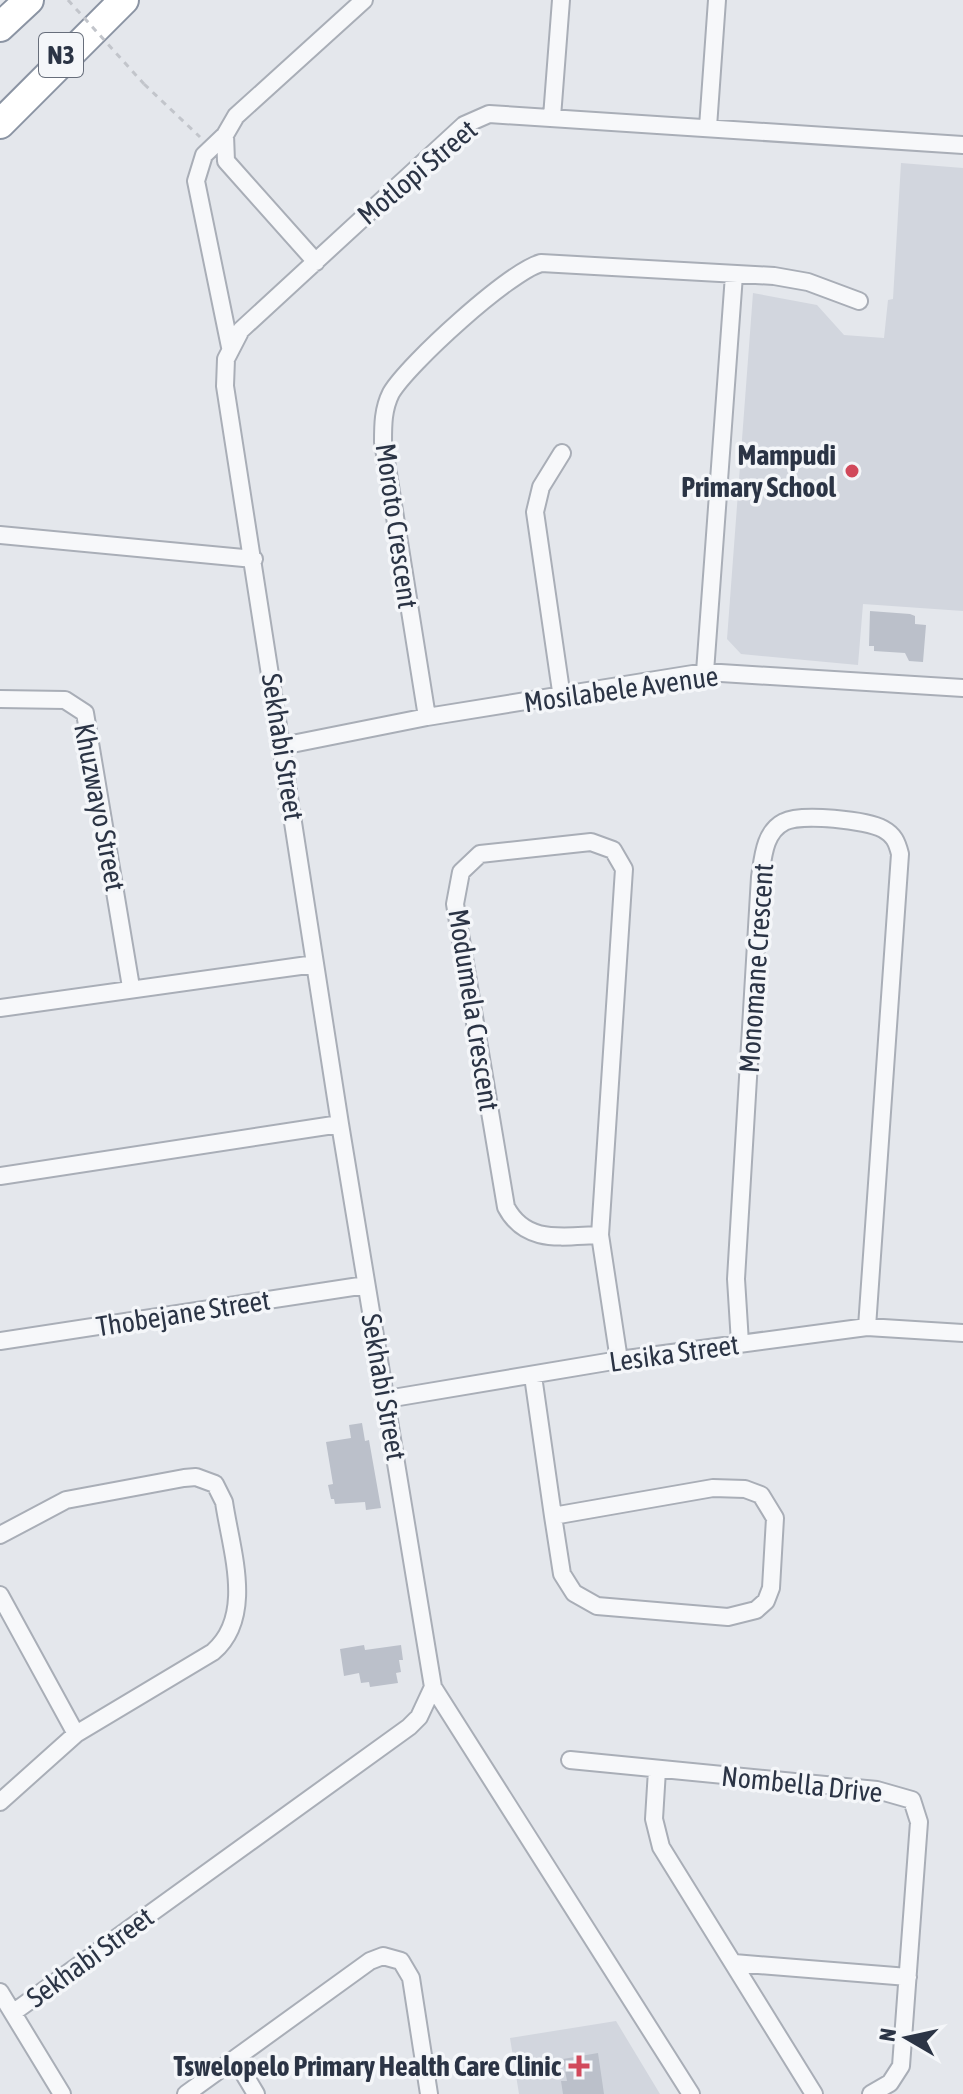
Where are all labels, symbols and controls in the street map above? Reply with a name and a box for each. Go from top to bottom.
road number: N3 [39,33,83,77]
street label: Motlopi Street [351,113,483,231]
place label: Mampudi Primary School [681,439,837,503]
street label: Moroto Crescent [370,441,424,611]
marker: Mampudi Primary School [843,462,861,480]
street label: Mosilabele Avenue [522,660,720,718]
street label: Sekhabi Street [256,671,310,823]
street label: Khuzwayo Street [68,720,132,894]
street label: Monomane Crescent [733,862,779,1074]
street label: Modumela Crescent [442,907,506,1113]
street label: Thobejane Street [94,1283,272,1343]
street label: Sekhabi Street [355,1311,413,1463]
street label: Lesika Street [607,1328,741,1378]
street label: Nombella Drive [720,1760,884,1808]
street label: Sekhabi Street [21,1900,159,2014]
north arrow [867,1998,947,2078]
text: N [873,2026,901,2043]
place label: Tswelopelo Primary Health Care Clinic [174,2050,562,2082]
marker: Tswelopelo Primary Health Care Clinic [568,2055,590,2077]

